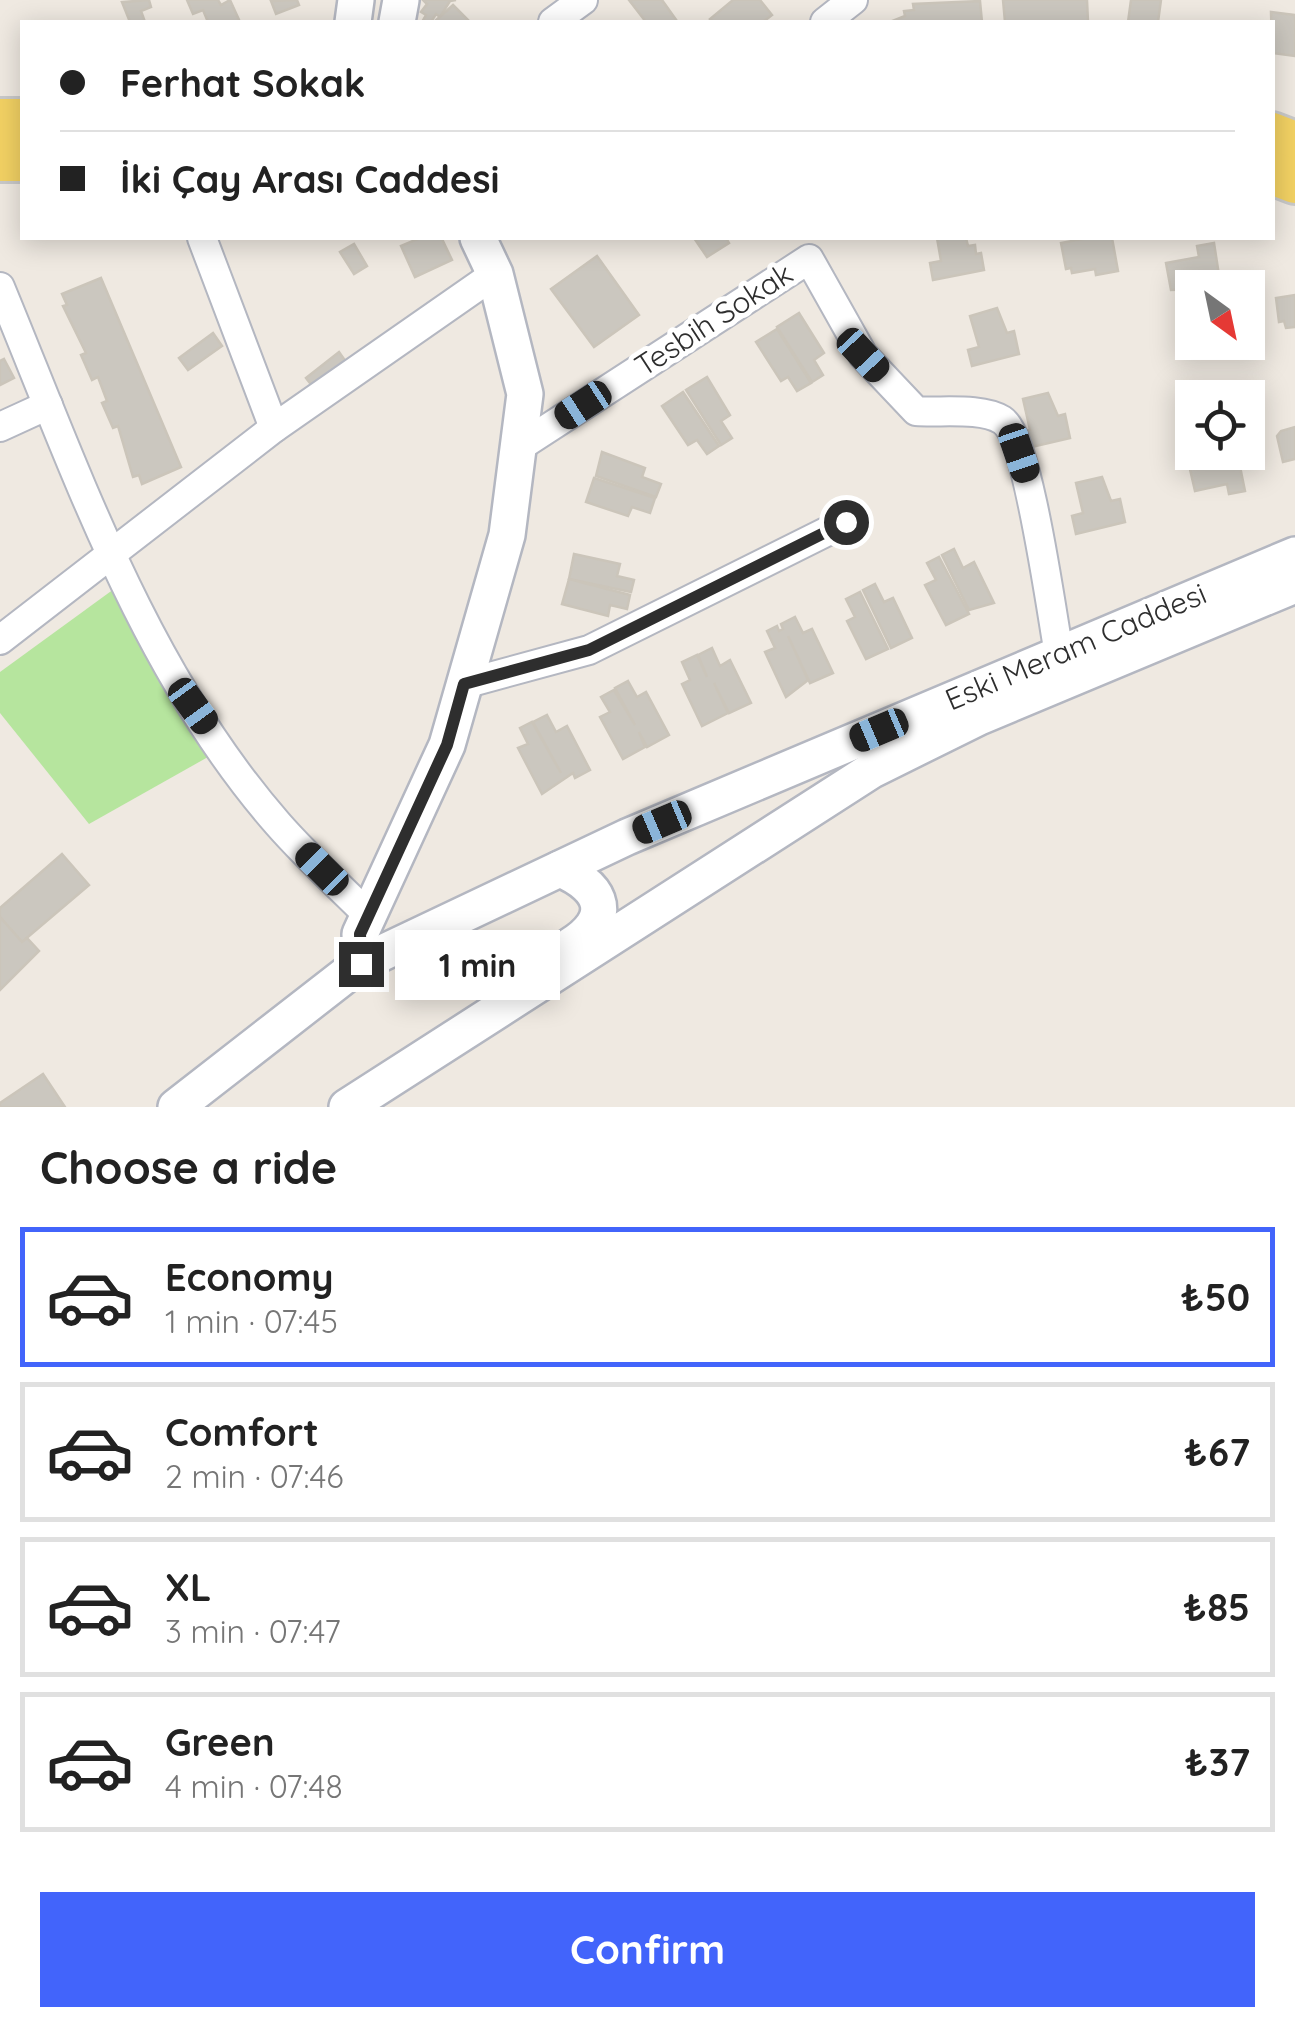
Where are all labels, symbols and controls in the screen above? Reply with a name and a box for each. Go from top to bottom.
text: Ferhat Sokak [120,59,365,107]
text: İki Çay Arası Caddesi [120,155,500,203]
street label: Tesbih Sokak [627,254,800,384]
north arrow [1175,270,1265,360]
map controls [1175,270,1265,470]
car [832,323,894,387]
car [550,376,616,434]
button: locate [1175,380,1265,470]
car [995,420,1043,486]
route start [824,500,869,545]
street label: Eski Meram Caddesi [939,574,1212,718]
car [163,673,223,739]
car [846,704,912,756]
car [629,796,695,848]
car [290,837,354,901]
callout: 1 min [396,929,561,999]
route end [339,942,384,987]
text: 1 min [439,945,516,985]
text: Choose a ride [40,1139,337,1195]
icon: car [45,1252,135,1342]
text: Economy [165,1253,334,1301]
text: ₺50 [1181,1273,1250,1321]
text: 1 min · 07:45 [165,1301,338,1341]
icon: car [45,1407,135,1497]
text: Comfort [165,1408,319,1456]
text: ₺67 [1184,1428,1250,1476]
text: 2 min · 07:46 [165,1456,343,1496]
icon: car [45,1562,135,1652]
text: XL [165,1563,211,1611]
text: ₺85 [1183,1583,1250,1631]
text: 3 min · 07:47 [165,1611,341,1651]
icon: car [45,1717,135,1807]
text: Green [165,1718,275,1766]
text: ₺37 [1185,1738,1250,1786]
text: 4 min · 07:48 [165,1766,343,1806]
button: Confirm [40,1892,1255,2007]

